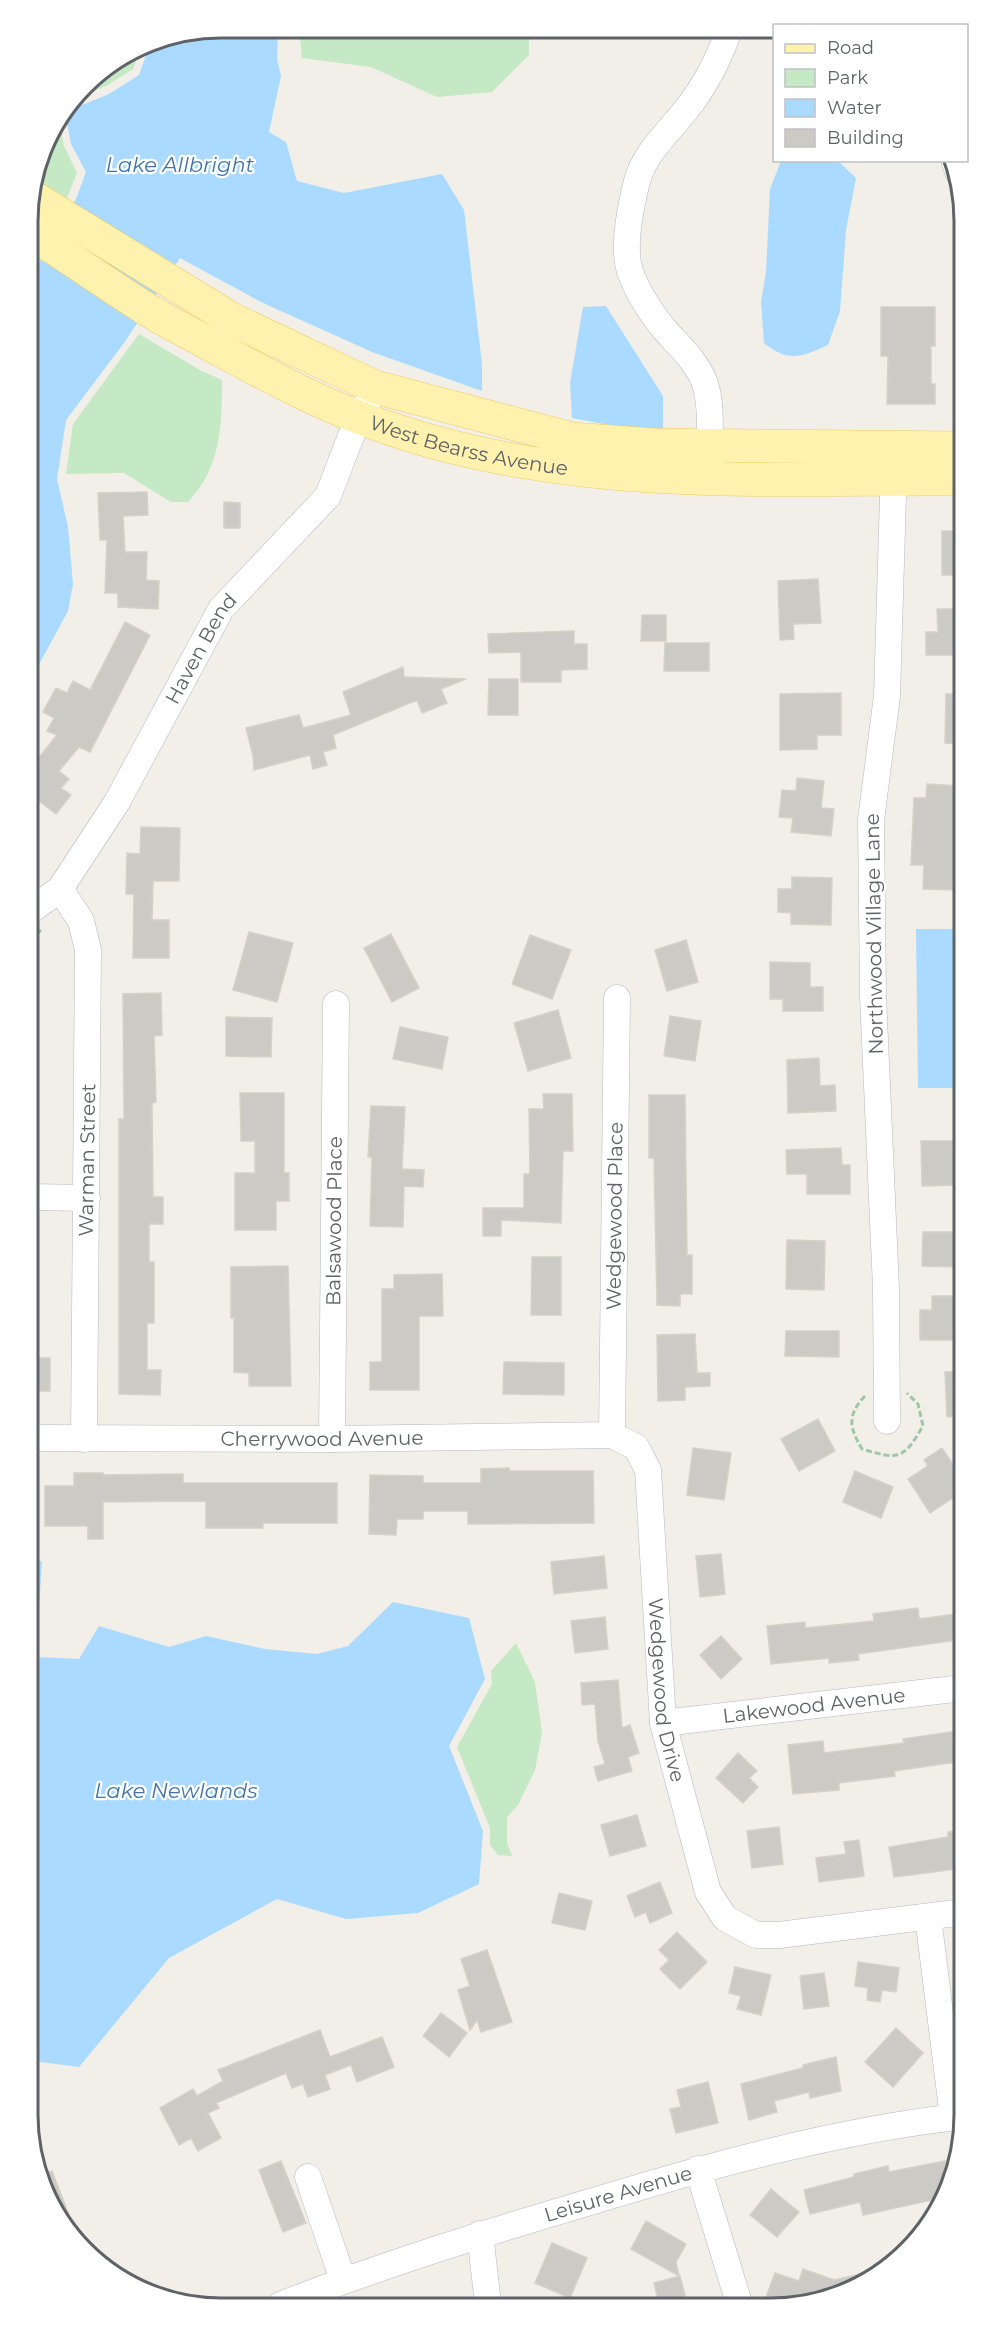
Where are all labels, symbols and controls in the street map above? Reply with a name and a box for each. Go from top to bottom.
legend [773,24,968,162]
text: Road [827,37,874,59]
text: Park [827,67,868,89]
text: Water [827,97,882,119]
text: Building [827,127,904,149]
water label: Lake Allbright [106,152,255,177]
street label: West Bearss Avenue [366,410,569,480]
street label: Haven Bend [160,588,242,708]
street label: Northwood Village Lane [860,813,888,1055]
street label: Warman Street [74,1083,100,1237]
street label: Wedgewood Place [601,1122,628,1310]
street label: Balsawood Place [321,1136,347,1306]
street label: Cherrywood Avenue [220,1426,424,1451]
street label: Wedgewood Drive [644,1597,690,1785]
street label: Lakewood Avenue [721,1683,907,1728]
water label: Lake Newlands [94,1778,258,1803]
street label: Leisure Avenue [541,2161,695,2227]

